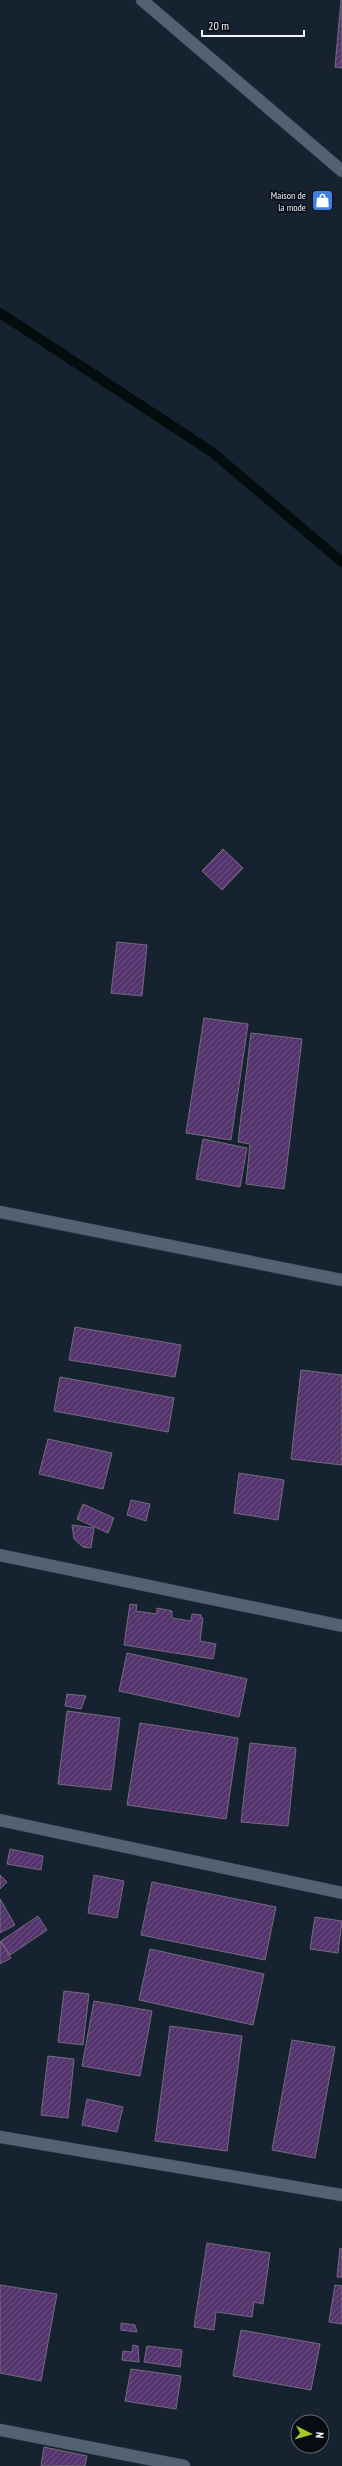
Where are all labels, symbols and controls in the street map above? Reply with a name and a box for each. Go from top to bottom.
scale bar [202,12,304,38]
text: 20 m [208,18,229,33]
shop icon: Maison de la mode [309,188,335,214]
place label: Maison de la mode [271,189,306,214]
north arrow [290,2414,330,2454]
text: N [313,2431,327,2439]

